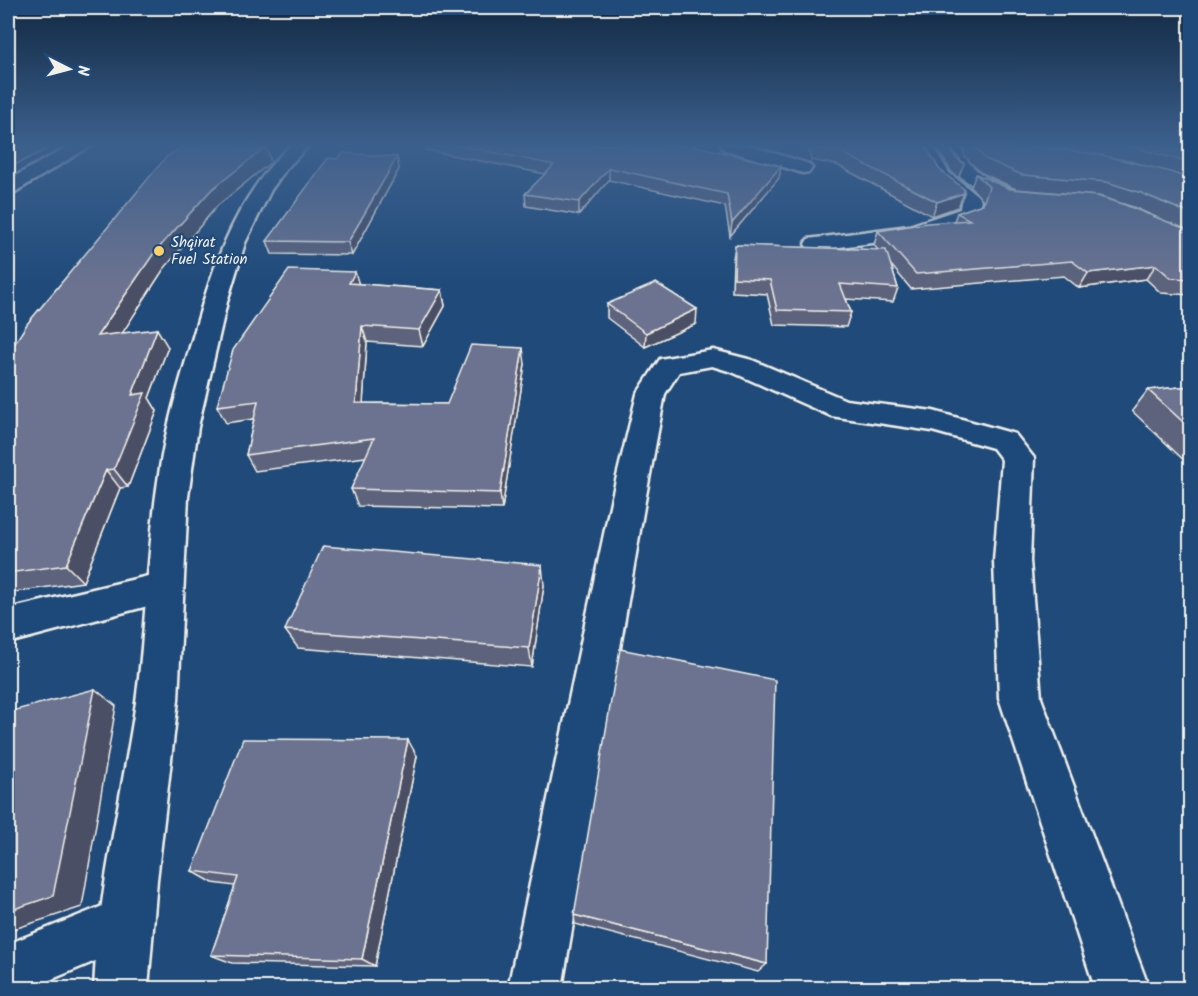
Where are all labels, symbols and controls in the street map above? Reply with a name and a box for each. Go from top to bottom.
north arrow [39,39,99,99]
text: N [69,64,95,77]
place label: Shqirat Fuel Station [171,231,247,272]
marker: Shqirat Fuel Station [152,244,166,258]

